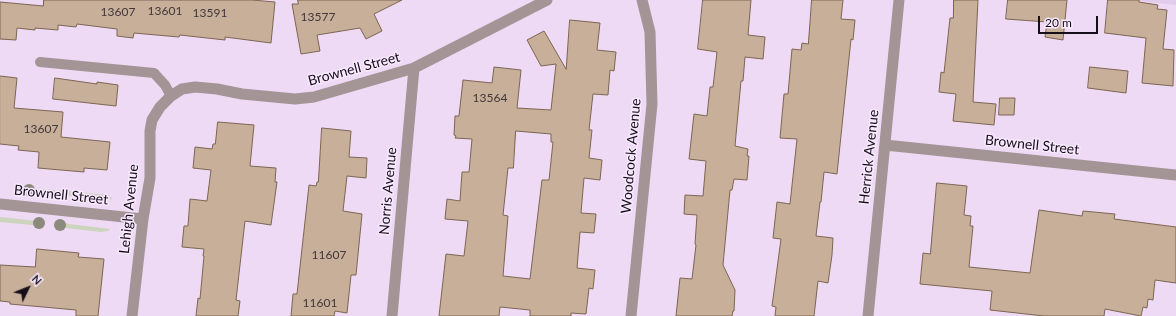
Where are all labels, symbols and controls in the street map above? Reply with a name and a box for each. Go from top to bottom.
house number: 13601 [148,4,182,18]
house number: 13607 [101,5,135,19]
house number: 13591 [193,6,227,20]
scale bar [1040,8,1100,34]
house number: 13577 [301,10,335,24]
text: 20 m [1045,15,1072,30]
street label: Brownell Street [306,49,402,89]
house number: 13564 [473,91,507,105]
street label: Woodcock Avenue [618,98,644,214]
street label: Herrick Avenue [856,109,882,205]
house number: 13607 [24,122,58,136]
street label: Brownell Street [984,132,1080,158]
street label: Norris Avenue [376,146,400,236]
street label: Lehigh Avenue [116,163,142,255]
street label: Brownell Street [13,182,109,208]
house number: 11607 [312,248,346,262]
north arrow [8,268,48,308]
text: N [29,272,45,287]
house number: 11601 [303,296,337,310]

